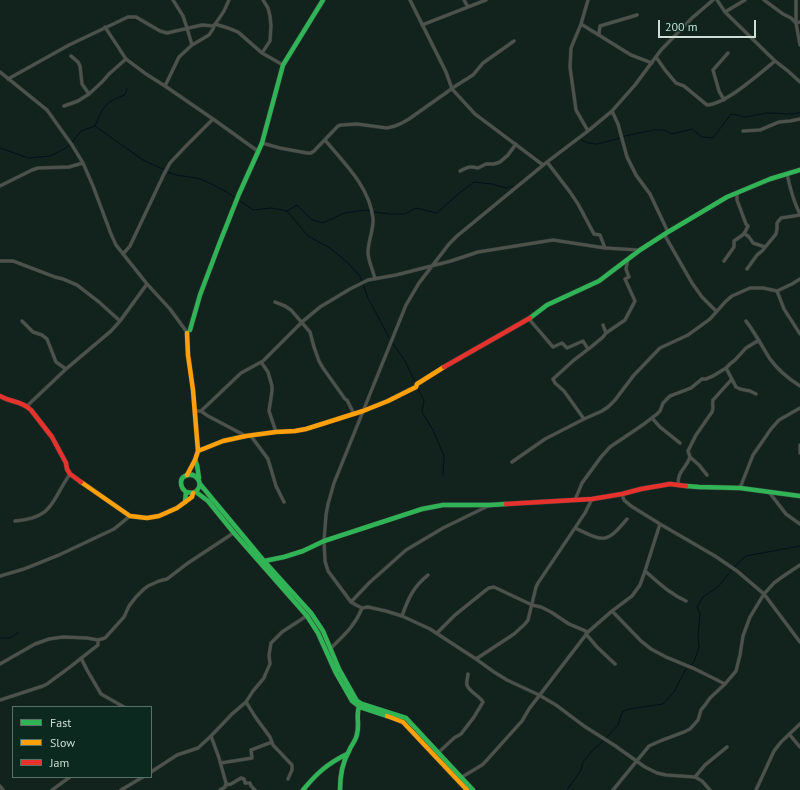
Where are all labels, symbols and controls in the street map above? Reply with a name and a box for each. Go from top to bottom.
scale bar [660,12,758,38]
text: 200 m [665,19,698,34]
legend [12,706,152,778]
text: Fast [50,715,71,730]
text: Slow [50,735,75,750]
text: Jam [50,755,69,770]

